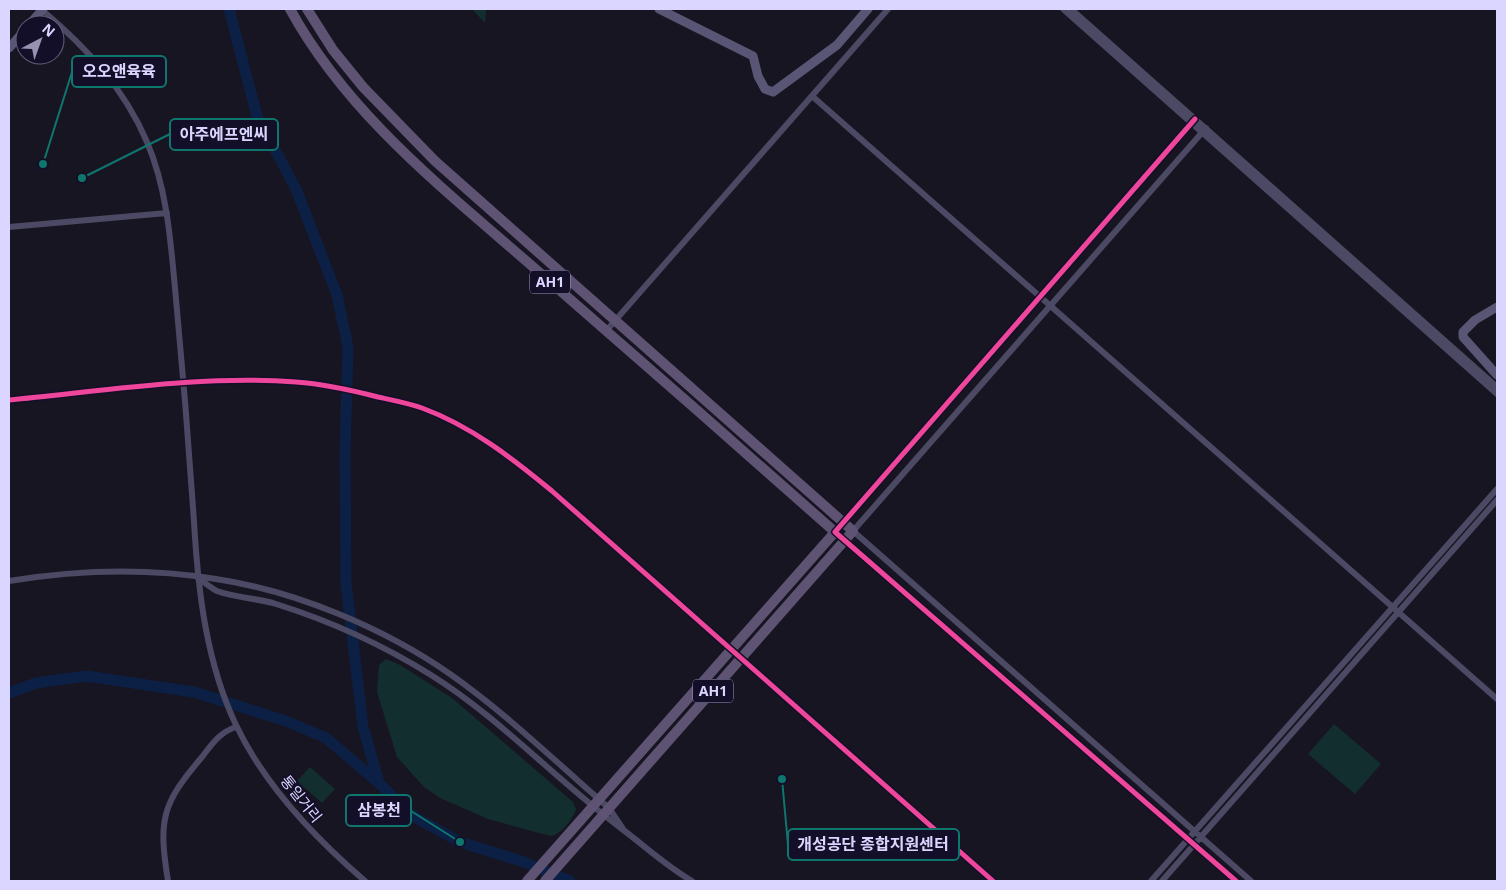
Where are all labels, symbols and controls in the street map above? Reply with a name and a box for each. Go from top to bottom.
north arrow [15,15,65,65]
text: N [38,19,59,41]
callout: 오오앤육육 [72,56,166,87]
text: 오오앤육육 [82,60,156,82]
callout: 아주에프엔씨 [170,119,278,150]
text: 아주에프엔씨 [180,123,268,145]
road number: AH1 [530,270,570,294]
road number: AH1 [693,679,733,702]
street label: 통일거리 [277,771,327,826]
callout: 삼봉천 [346,795,411,826]
text: 삼봉천 [357,799,401,821]
callout: 개성공단 종합지원센터 [788,829,959,860]
text: 개성공단 종합지원센터 [797,833,949,855]

